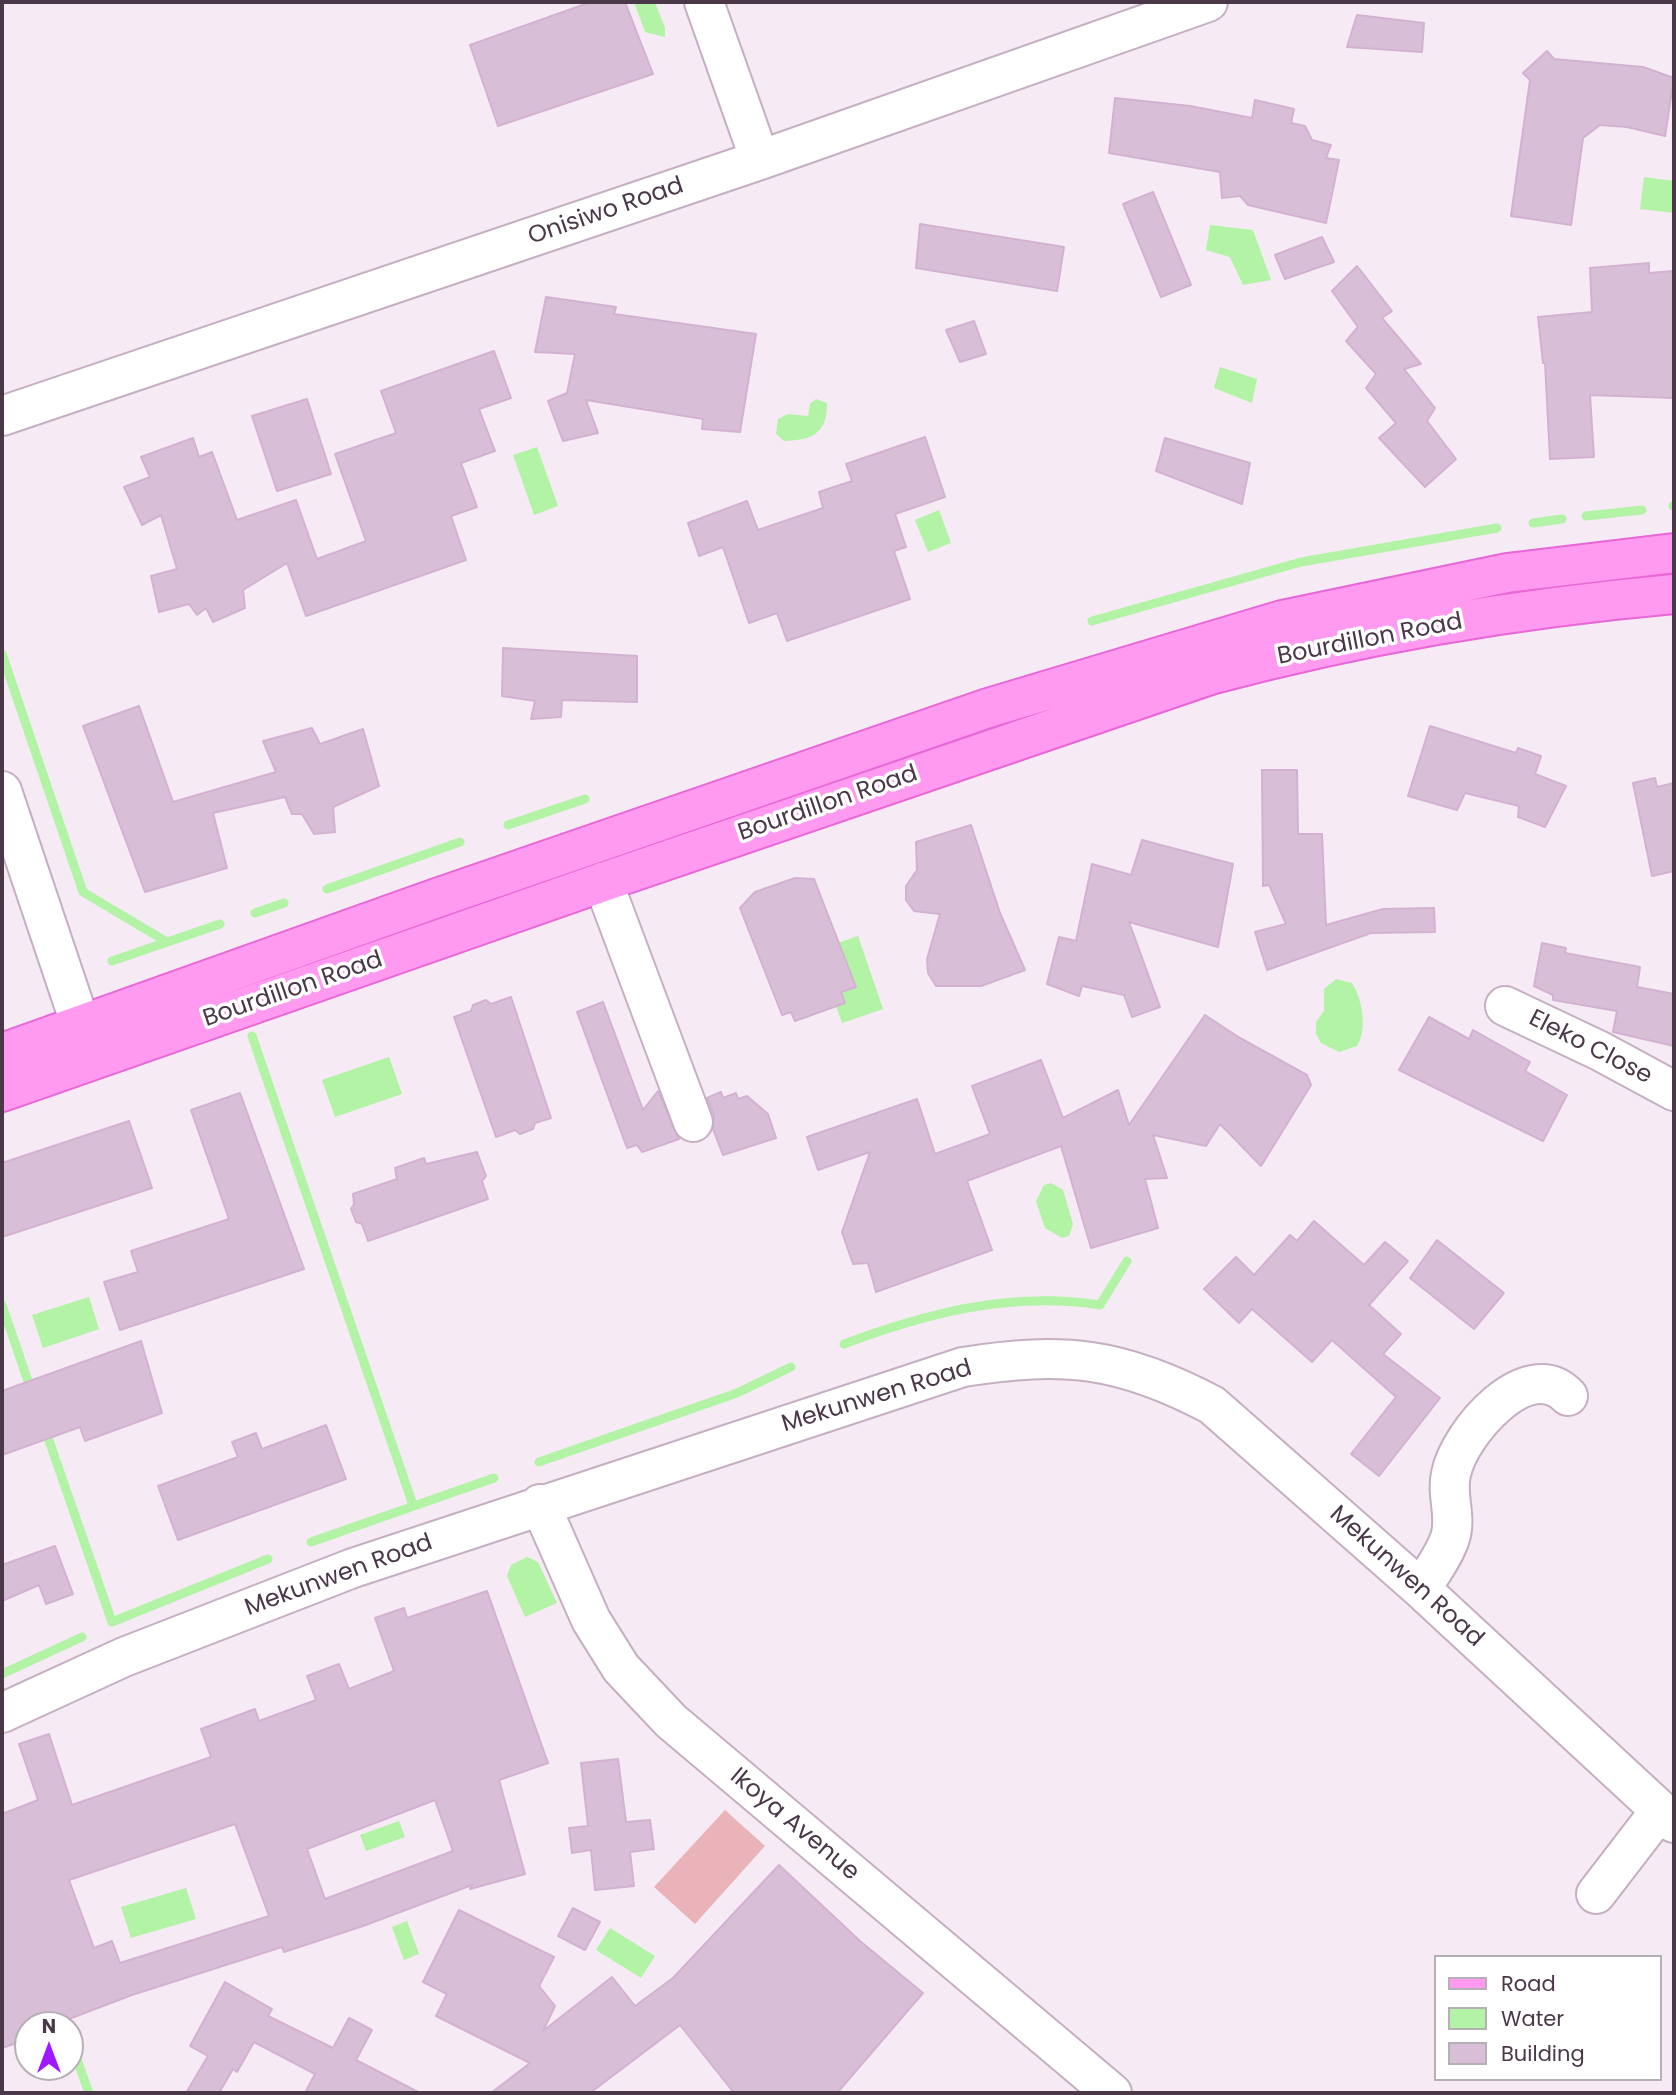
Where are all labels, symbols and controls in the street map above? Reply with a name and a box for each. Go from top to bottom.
street label: Onisiwo Road [525,172,687,252]
street label: Bourdillon Road [1275,608,1465,672]
street label: Bourdillon Road [735,760,921,848]
street label: Bourdillon Road [200,946,386,1034]
street label: Eleko Close [1524,1005,1656,1091]
street label: Mekunwen Road [778,1354,976,1440]
street label: Mekunwen Road [1323,1500,1489,1654]
street label: Mekunwen Road [241,1529,437,1623]
street label: Ikoya Avenue [724,1763,864,1887]
legend [1434,1955,1662,2081]
text: Road [1501,1969,1556,1998]
text: Water [1501,2004,1564,2033]
north arrow [14,2011,84,2081]
text: N [42,2013,56,2040]
text: Building [1501,2039,1585,2068]

